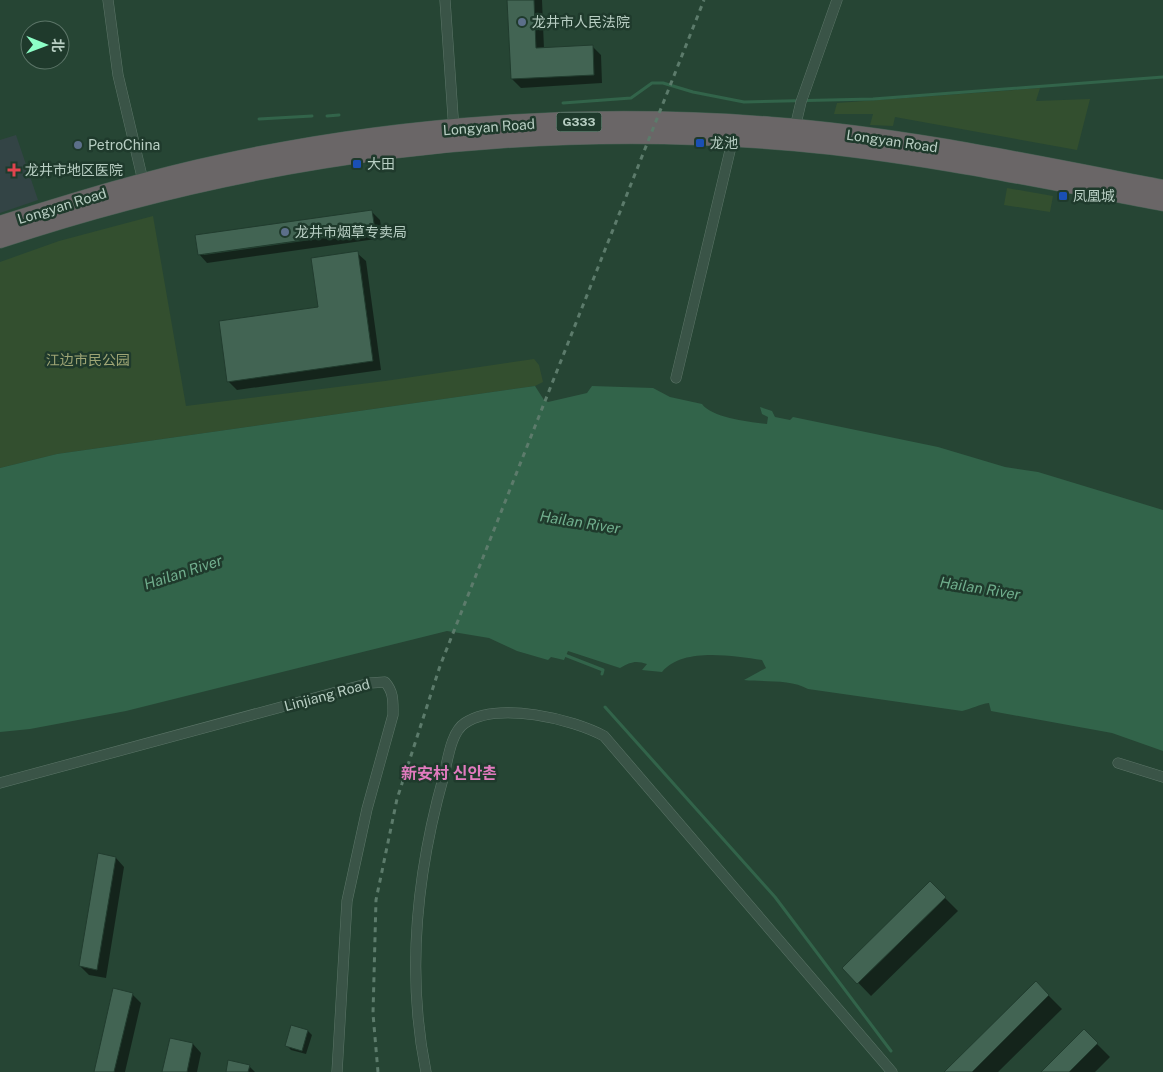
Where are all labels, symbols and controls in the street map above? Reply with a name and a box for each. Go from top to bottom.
place label: 龙井市人民法院 [532,14,630,30]
marker: 龙井市人民法院 [516,16,528,28]
north arrow [20,20,70,70]
text: 北 [50,38,66,52]
road number: G333 [556,112,602,132]
street label: Longyan Road [442,116,536,138]
street label: Longyan Road [845,127,939,155]
place label: 龙池 [710,135,738,151]
place label: PetroChina [88,137,160,153]
marker: 龙池 [694,137,706,149]
marker: PetroChina [72,139,84,151]
place label: 大田 [367,156,395,172]
marker: 大田 [351,158,363,170]
place label: 龙井市地区医院 [25,162,123,178]
marker: 龙井市地区医院 [7,163,21,177]
street label: Longyan Road [16,185,108,227]
place label: 凤凰城 [1073,188,1115,204]
marker: 凤凰城 [1057,190,1069,202]
place label: 龙井市烟草专卖局 [295,224,407,240]
marker: 龙井市烟草专卖局 [279,226,291,238]
park label: 江边市民公园 [46,352,130,368]
water label: Hailan River [538,507,622,537]
water label: Hailan River [142,551,225,593]
water label: Hailan River [938,573,1022,603]
street label: Linjiang Road [282,676,372,714]
district label: 新安村 신안촌 [401,764,497,783]

